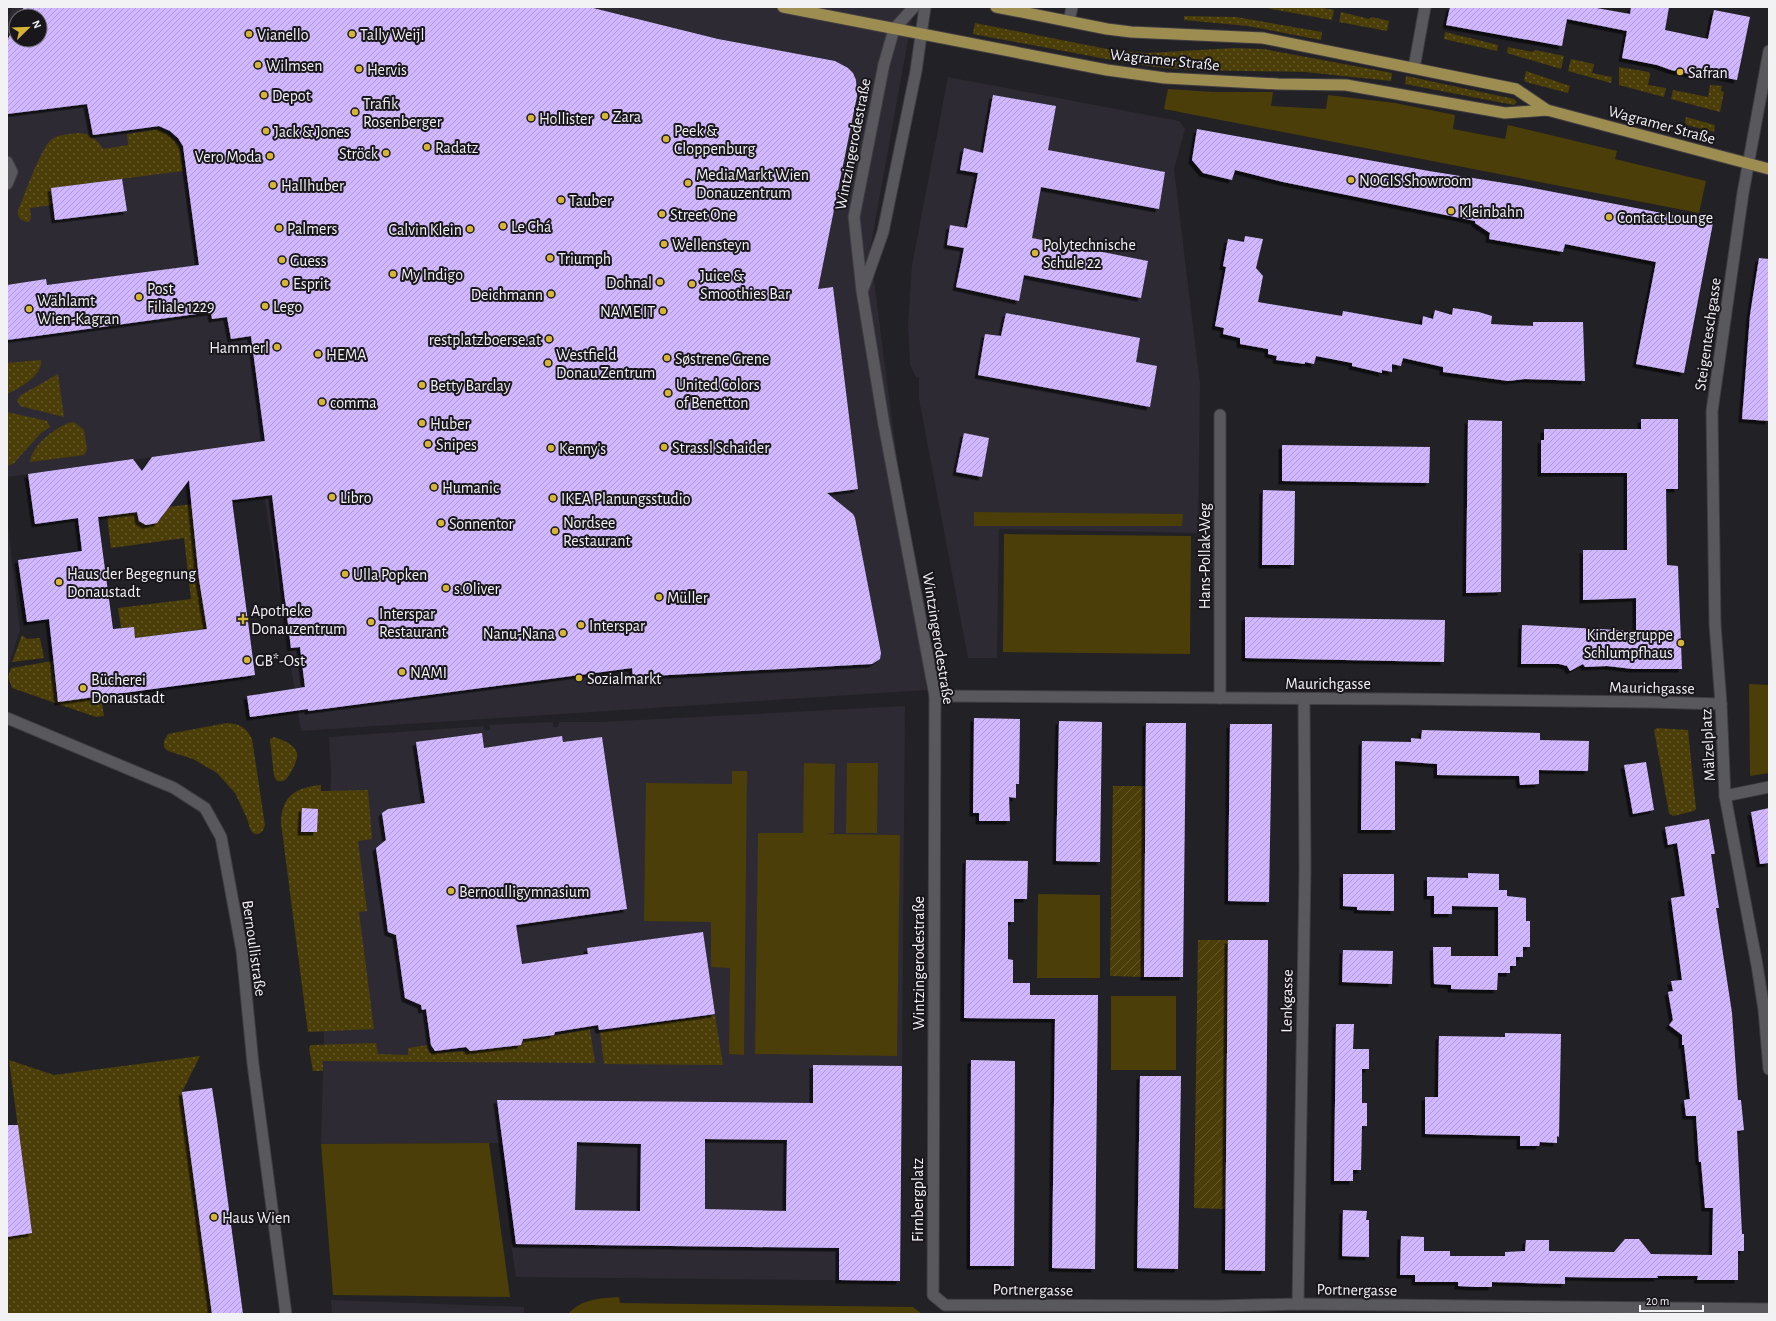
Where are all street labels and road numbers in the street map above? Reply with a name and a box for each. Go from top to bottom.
street label: Wagramer Straße [1109,46,1221,74]
street label: Wintzingerodestraße [832,77,874,211]
street label: Wagramer Straße [1606,103,1717,147]
street label: Steigenteschgasse [1692,277,1724,392]
street label: Hans-Pollak-Weg [1197,503,1213,609]
street label: Wintzingerodestraße [920,571,956,705]
street label: Maurichgasse [1285,676,1371,692]
street label: Maurichgasse [1609,679,1695,697]
street label: Mälzelplatz [1698,708,1718,782]
street label: Wintzingerodestraße [911,896,927,1030]
street label: Bernoullistraße [239,899,269,997]
street label: Lenkgasse [1278,969,1296,1033]
street label: Firnbergplatz [910,1158,926,1242]
street label: Portnergasse [993,1281,1073,1299]
street label: Portnergasse [1317,1281,1397,1299]

